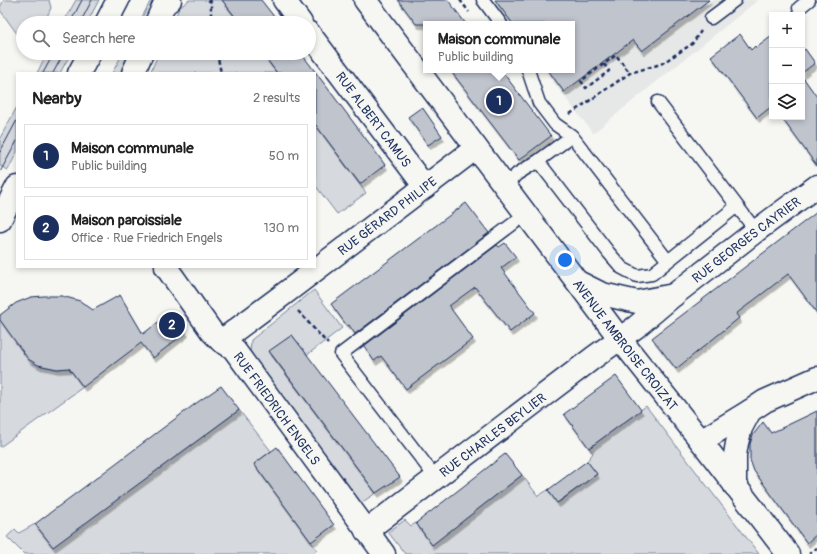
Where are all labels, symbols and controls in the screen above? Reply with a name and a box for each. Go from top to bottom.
map controls [769,12,805,120]
button: + [769,12,805,48]
search box [16,16,316,60]
popup [423,21,575,73]
icon: search [30,27,52,49]
text: Search here [62,29,135,48]
text: Maison communale [438,30,560,49]
button: − [769,48,805,84]
text: Public building [438,49,513,65]
street label: RUE ALBERT CAMUS [332,69,414,171]
button: layers [769,84,805,120]
pin: 1 [486,86,512,116]
text: Nearby [32,88,81,109]
text: 2 results [253,90,300,106]
text: Maison communale [71,139,194,158]
text: 1 [43,148,49,164]
text: 50 m [269,148,299,164]
text: Public building [71,158,147,174]
street label: RUE GÉRARD PHILIPE [335,174,440,259]
street label: RUE GEORGES CAYRIER [689,194,804,287]
text: Maison paroissiale [71,211,182,230]
text: 2 [42,220,50,236]
text: 130 m [263,220,299,236]
text: Office · Rue Friedrich Engels [71,230,222,246]
your location [555,250,575,270]
street label: AVENUE AMBROISE CROIZAT [569,277,681,414]
pin: 2 [159,310,185,340]
street label: RUE FRIEDRICH ENGELS [230,349,323,469]
street label: RUE CHARLES BEYLIER [437,390,550,481]

